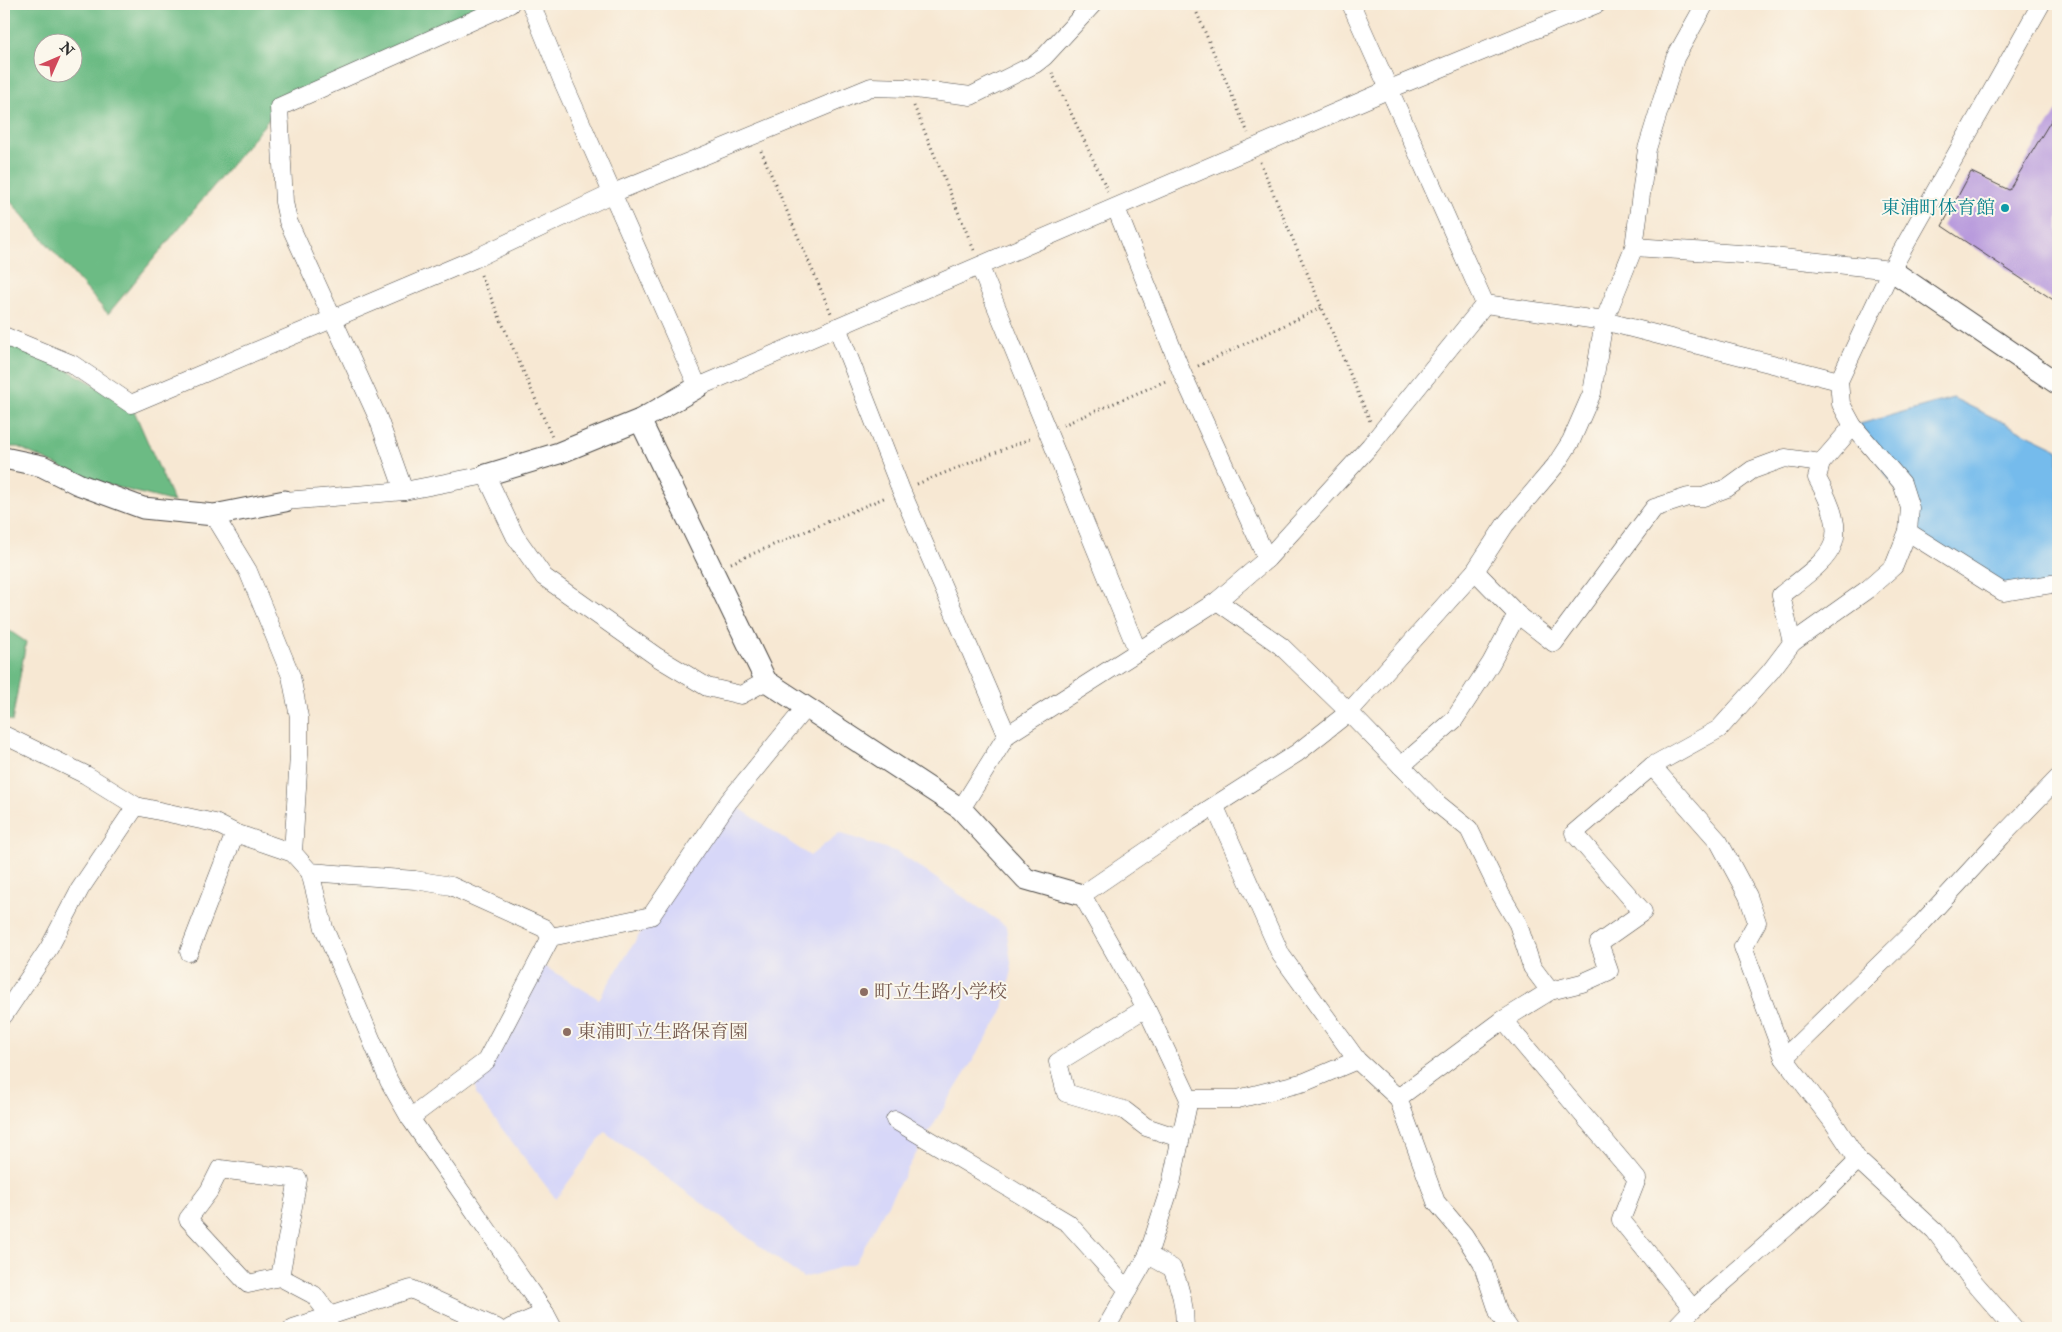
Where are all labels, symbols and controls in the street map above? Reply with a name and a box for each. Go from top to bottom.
north arrow [32,32,82,82]
text: N [56,38,78,60]
place label: 東浦町体育館 [1881,196,1995,220]
marker: 東浦町体育館 [1999,202,2011,214]
place label: 町立生路小学校 [874,980,1007,1004]
marker: 町立生路小学校 [858,986,870,998]
place label: 東浦町立生路保育園 [577,1020,748,1044]
marker: 東浦町立生路保育園 [561,1026,573,1038]

